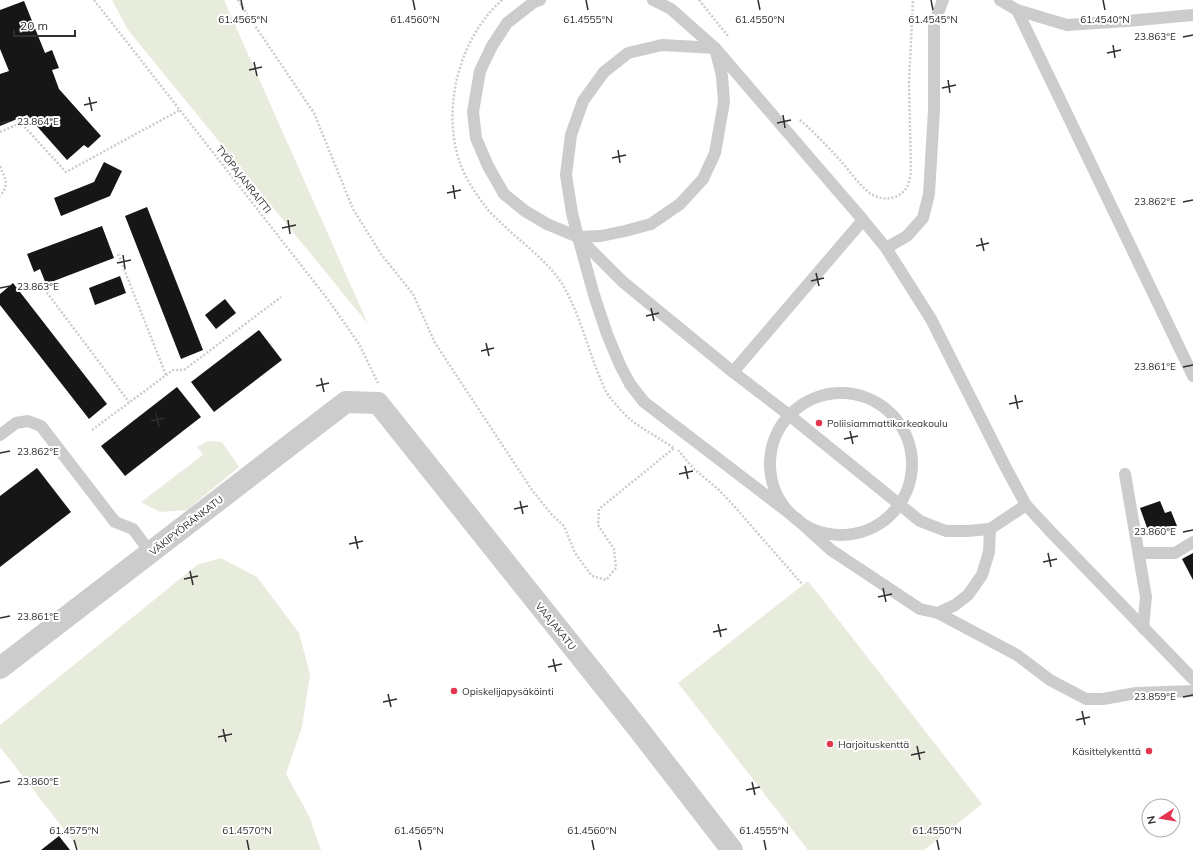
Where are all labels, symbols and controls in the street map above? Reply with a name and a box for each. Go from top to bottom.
scale bar [14,12,75,38]
text: 61.4565°N [218,13,268,26]
text: 61.4560°N [390,13,440,26]
text: 61.4555°N [563,13,613,26]
text: 61.4550°N [735,13,785,26]
text: 61.4545°N [908,13,958,26]
text: 61.4540°N [1080,13,1130,26]
text: 20 m [20,18,48,33]
text: 23.863°E [1134,30,1176,43]
text: 23.864°E [17,115,59,128]
street label: TYÖPAJANRAITTI [213,143,274,216]
text: 23.862°E [1134,195,1176,208]
text: 23.863°E [17,280,59,293]
text: 23.861°E [1134,360,1176,373]
place label: Poliisiammattikorkeakoulu [827,417,948,430]
marker: Poliisiammattikorkeakoulu [814,418,824,428]
text: 23.862°E [17,445,59,458]
street label: VÄKIPYÖRÄNKATU [147,493,226,558]
text: 23.860°E [1134,525,1176,538]
street label: VAAJAKATU [532,600,579,653]
text: 23.861°E [17,610,59,623]
place label: Opiskelijapysäköinti [462,685,554,698]
marker: Opiskelijapysäköinti [449,686,459,696]
text: 23.859°E [1134,690,1176,703]
place label: Harjoituskenttä [838,738,909,751]
marker: Harjoituskenttä [825,739,835,749]
place label: Käsittelykenttä [1072,745,1141,758]
marker: Käsittelykenttä [1144,746,1154,756]
text: 23.860°E [17,775,59,788]
north arrow [1141,798,1181,838]
text: N [1144,815,1159,826]
text: 61.4575°N [49,824,99,837]
text: 61.4570°N [222,824,272,837]
text: 61.4565°N [394,824,444,837]
text: 61.4560°N [567,824,617,837]
text: 61.4555°N [739,824,789,837]
text: 61.4550°N [912,824,962,837]

